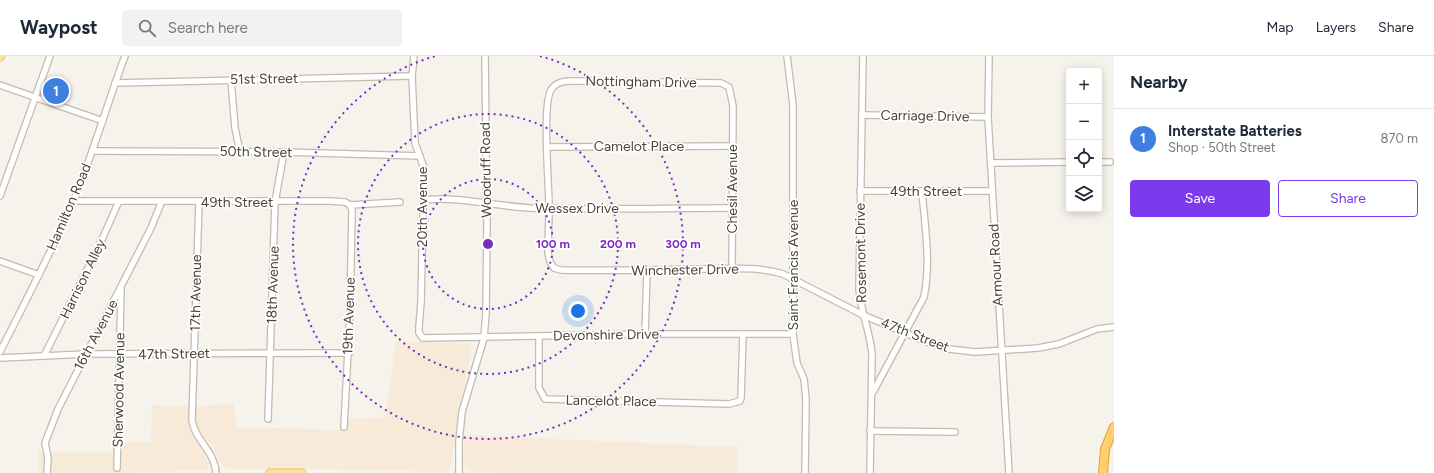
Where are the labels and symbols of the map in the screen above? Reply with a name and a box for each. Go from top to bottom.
street label: 51st Street [230,70,298,88]
street label: Nottingham Drive [585,73,697,91]
pin: 1 [43,76,69,106]
street label: Carriage Drive [880,107,970,125]
street label: Woodruff Road [477,122,495,218]
street label: Camelot Place [594,138,684,155]
street label: 50th Street [219,143,293,161]
street label: Chesil Avenue [724,144,741,234]
street label: Hamilton Road [43,161,95,253]
street label: 20th Avenue [414,166,431,247]
street label: 49th Street [890,183,962,200]
street label: 49th Street [201,194,273,211]
street label: Saint Francis Avenue [785,199,802,330]
street label: Wessex Drive [535,200,619,217]
street label: Rosemont Drive [852,202,870,303]
street label: Armour Road [985,223,1007,307]
street label: Harrison Alley [56,236,110,322]
centre of rings [481,237,495,251]
text: 100 m [536,237,570,251]
text: 200 m [600,237,636,251]
text: 300 m [665,237,701,251]
street label: 18th Avenue [263,245,283,324]
street label: 17th Avenue [187,254,205,332]
street label: Winchester Drive [631,261,739,279]
street label: 19th Avenue [339,277,359,355]
street label: 16th Avenue [70,296,122,373]
your location [568,301,588,321]
street label: 47th Street [878,314,952,356]
street label: Devonshire Drive [553,326,659,344]
street label: Sherwood Avenue [109,332,129,448]
street label: 47th Street [138,345,210,363]
street label: Lancelot Place [565,392,657,410]

